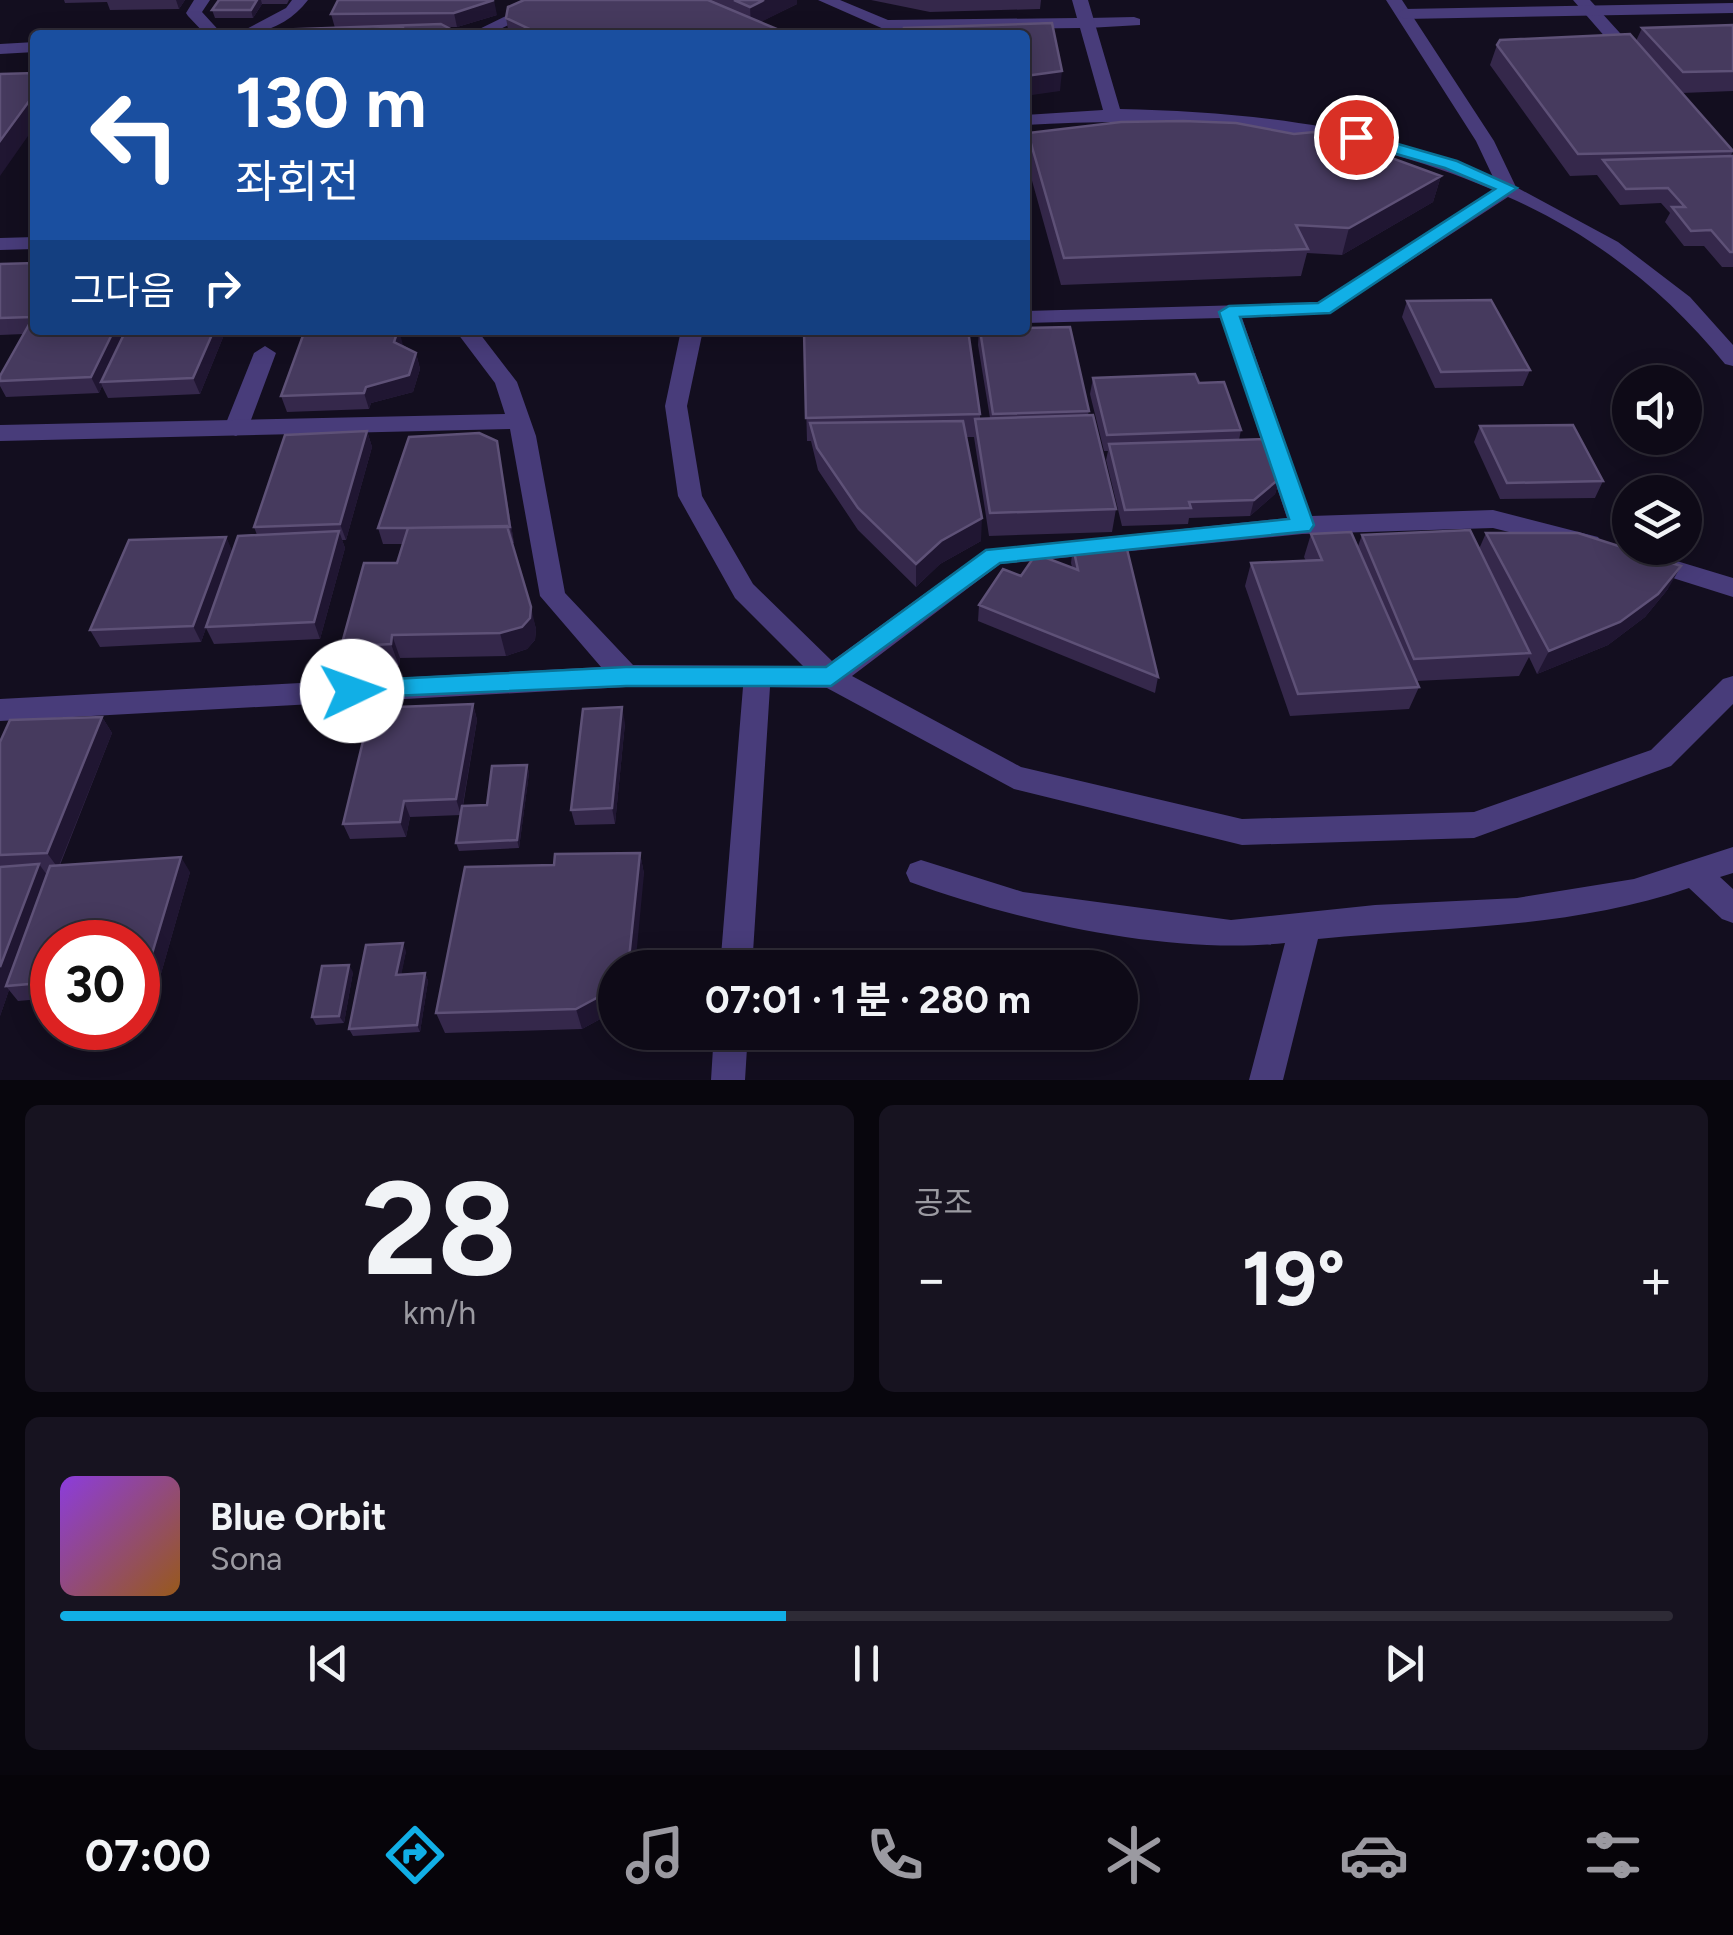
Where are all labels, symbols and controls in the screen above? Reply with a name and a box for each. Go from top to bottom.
text: 130 m [235,60,427,145]
icon: left [70,70,200,200]
pin [1314,95,1399,180]
icon: arrive [1329,110,1384,165]
text: 좌회전 [235,154,359,208]
icon: right [195,260,250,315]
text: 그다음 [70,268,175,314]
map controls [1612,365,1702,565]
button: sound [1612,365,1702,455]
button: layers [1612,475,1702,565]
position arrow [300,639,404,743]
speed limit sign: 30 [30,920,160,1050]
text: 07:01 · 1 분 · 280 m [705,977,1031,1023]
text: 28 [362,1151,517,1307]
text: 공조 [914,1184,973,1222]
text: 19° [1242,1234,1345,1324]
text: − [914,1246,948,1312]
text: + [1639,1246,1673,1312]
text: km/h [403,1294,476,1332]
text: Blue Orbit [210,1494,386,1540]
text: Sona [210,1540,282,1578]
icon: previous [301,1636,356,1691]
icon: pause [839,1636,894,1691]
icon: next [1377,1636,1432,1691]
icon: directions [380,1820,450,1890]
icon: music [620,1820,690,1890]
icon: phone [860,1820,930,1890]
icon: climate [1099,1820,1169,1890]
icon: car [1339,1820,1409,1890]
icon: filters [1578,1820,1648,1890]
text: 07:00 [85,1828,211,1882]

